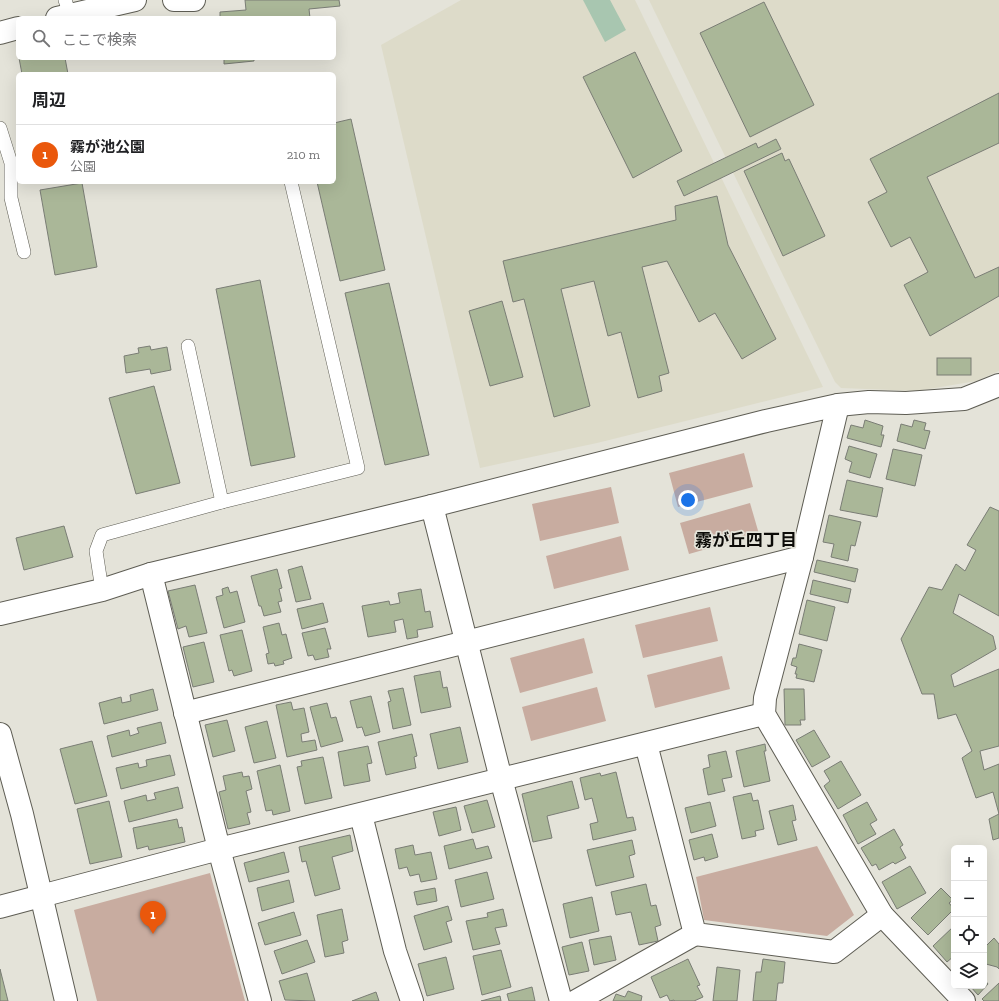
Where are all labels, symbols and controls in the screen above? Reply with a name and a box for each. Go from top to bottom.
search box [16,16,336,60]
icon: search [30,27,52,49]
text: ここで検索 [62,31,137,49]
text: 周辺 [32,90,66,110]
text: 霧が池公園 [70,138,145,156]
text: 1 [42,147,48,162]
text: 210 m [287,147,320,162]
text: 公園 [70,159,96,174]
your location [678,490,698,510]
district label: 霧が丘四丁目 [695,530,797,550]
map controls [951,845,987,989]
button: + [951,845,987,881]
button: − [951,881,987,917]
pin: 1 [140,901,166,934]
button: locate [951,917,987,953]
button: layers [951,953,987,989]

